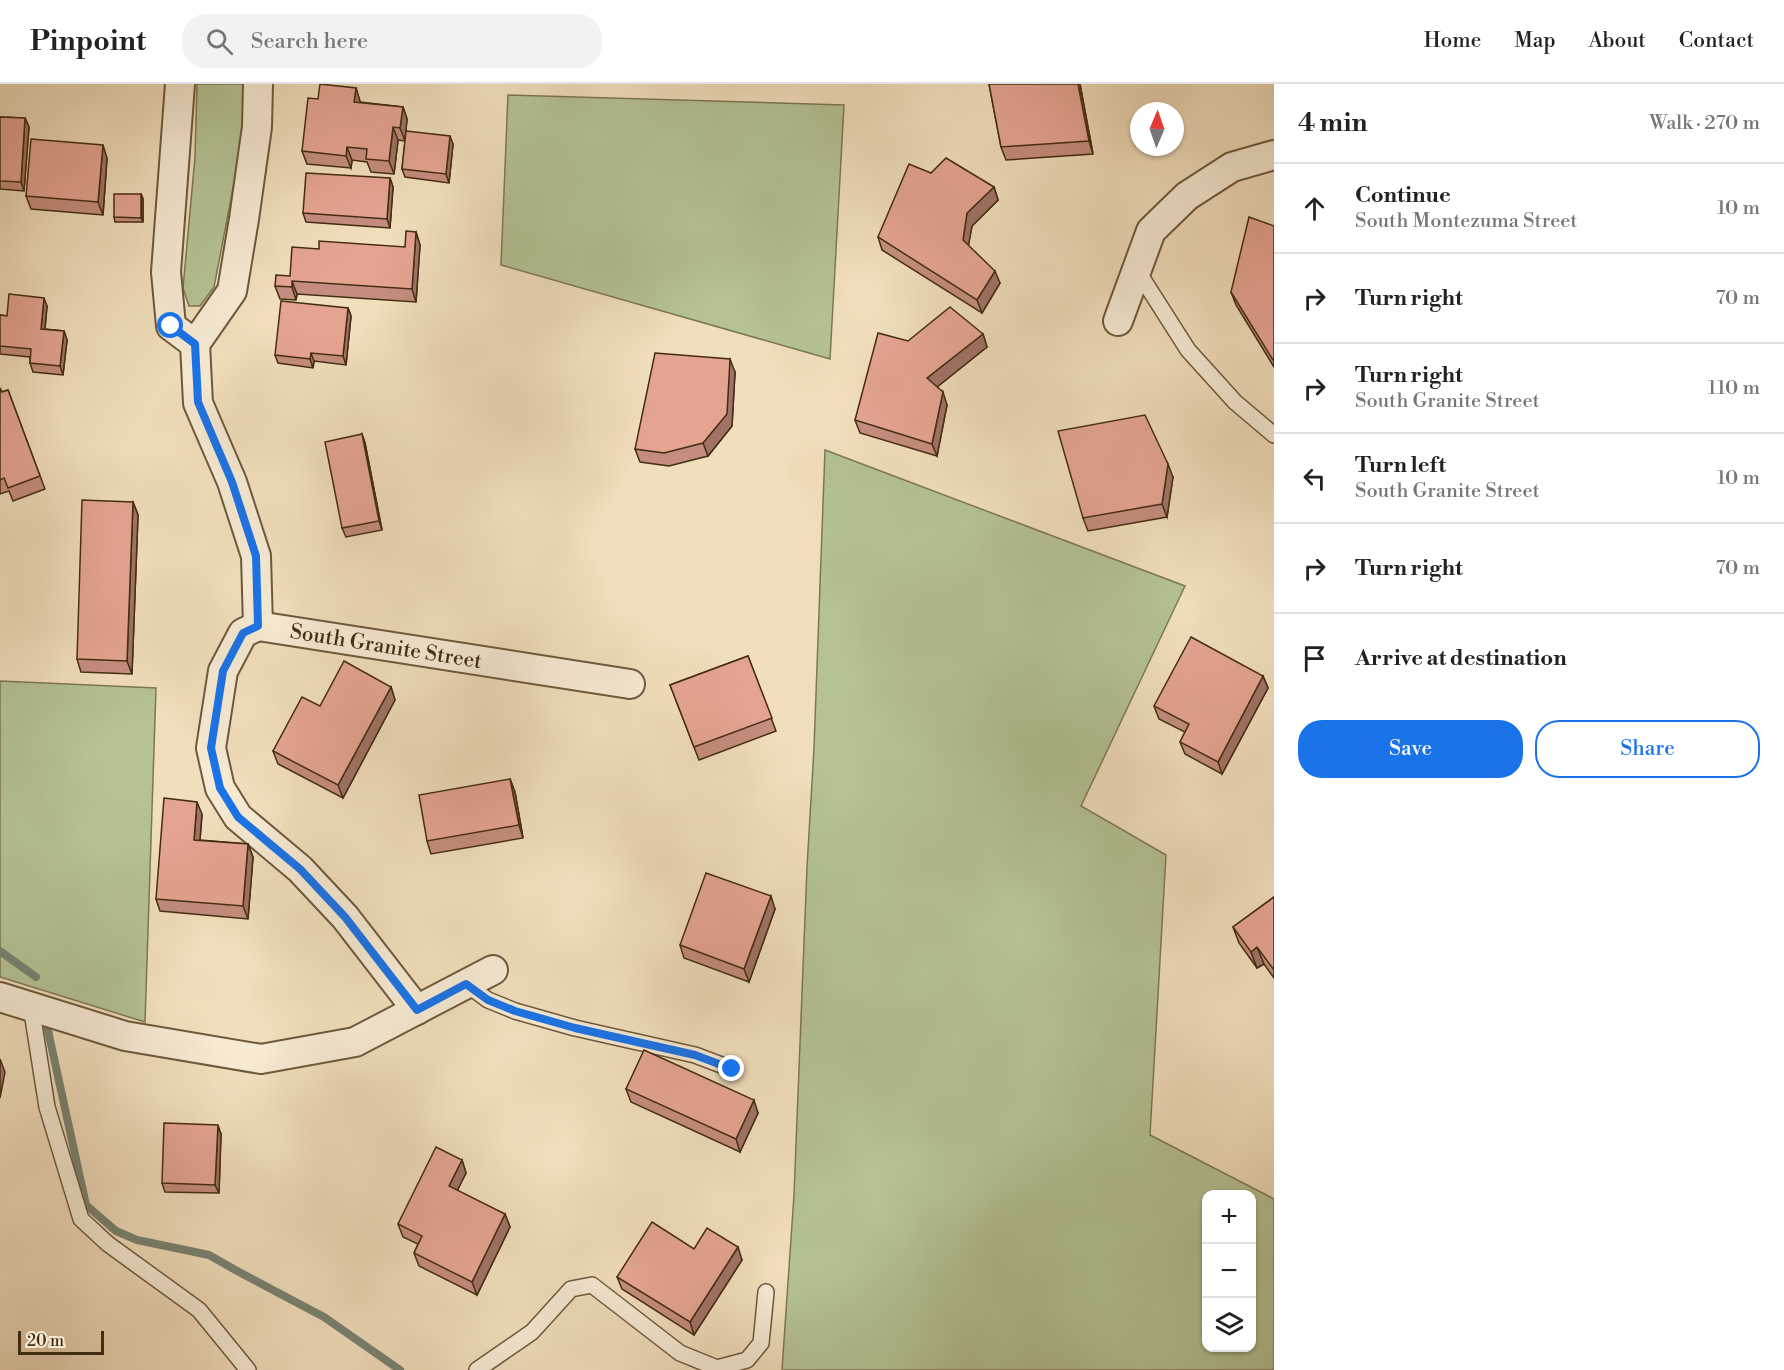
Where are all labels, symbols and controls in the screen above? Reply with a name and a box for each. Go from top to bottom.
search box [182,14,602,68]
text: Pinpoint [30,24,146,59]
icon: search [203,25,236,58]
text: Search here [251,28,368,55]
text: Home [1424,28,1481,54]
text: Map [1514,28,1556,54]
text: About [1589,28,1646,54]
text: Contact [1679,28,1754,54]
north arrow [1130,102,1184,156]
text: 4 min [1298,107,1368,139]
text: Walk · 270 m [1649,111,1760,136]
text: Continue [1355,182,1451,209]
icon: ahead [1298,192,1331,225]
text: 10 m [1717,196,1760,221]
text: South Montezuma Street [1355,209,1577,234]
icon: right [1298,282,1331,315]
text: Turn right [1355,285,1463,312]
text: 70 m [1716,286,1760,311]
route start [157,312,183,338]
text: Turn right [1355,362,1463,389]
icon: right [1298,372,1331,405]
text: 110 m [1708,376,1760,401]
text: South Granite Street [1355,389,1540,414]
text: Turn left [1355,452,1446,479]
icon: left [1298,462,1331,495]
text: 10 m [1717,466,1760,491]
text: South Granite Street [1355,479,1540,504]
icon: right [1298,552,1331,585]
text: Turn right [1355,555,1463,582]
text: 70 m [1716,556,1760,581]
street label: South Granite Street [288,619,484,675]
icon: arrive [1298,642,1331,675]
text: Arrive at destination [1355,645,1567,672]
button: Save [1298,720,1523,778]
button: Share [1535,720,1760,778]
route end [718,1055,744,1081]
map controls [1202,1190,1256,1352]
button: + [1202,1190,1256,1244]
button: − [1202,1244,1256,1298]
button: layers [1202,1298,1256,1352]
scale bar [18,1328,104,1356]
text: 20 m [27,1331,64,1351]

